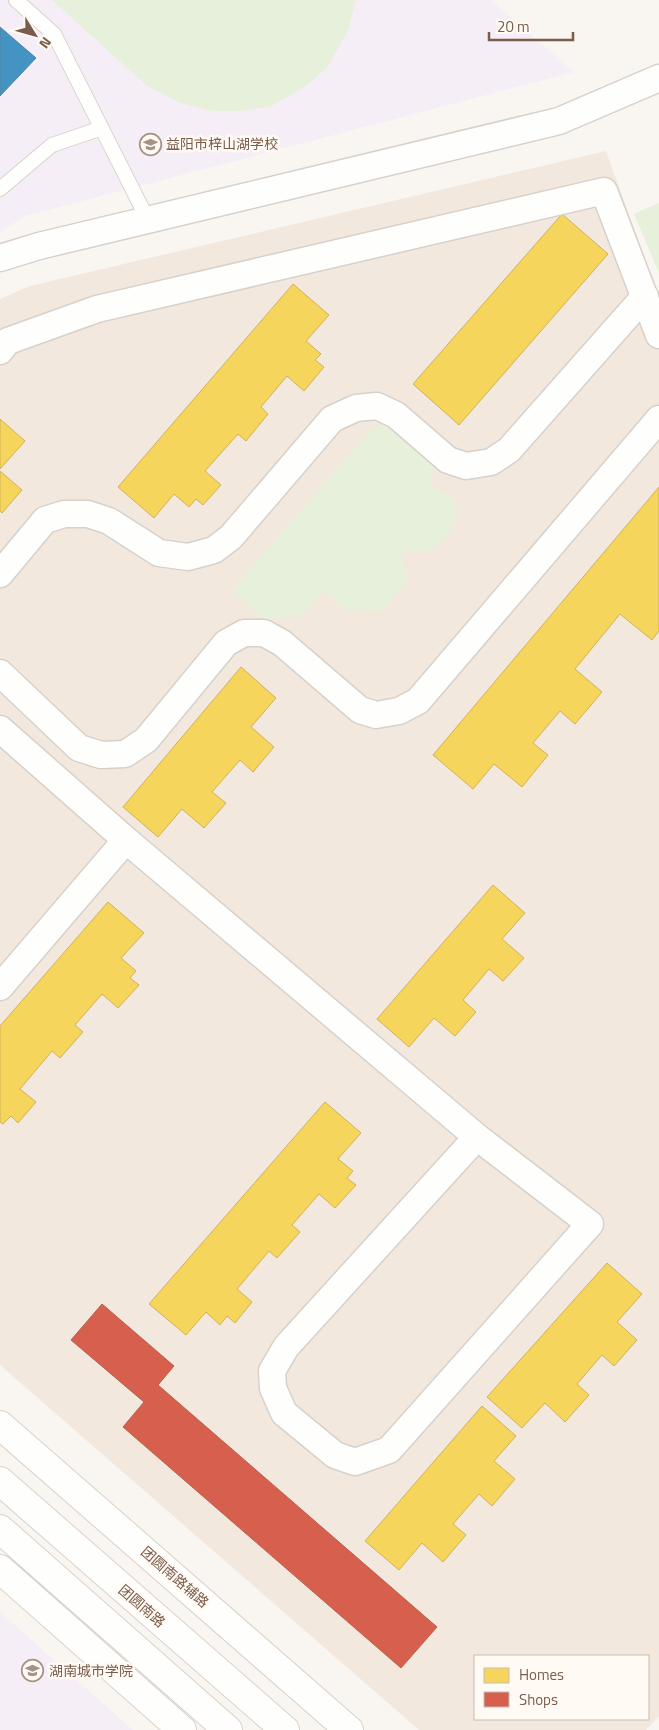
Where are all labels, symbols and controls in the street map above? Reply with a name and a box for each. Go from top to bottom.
north arrow [10,10,60,60]
scale bar [489,10,573,42]
text: 20 m [497,15,530,38]
text: N [34,33,57,53]
school or university icon: 益阳市梓山湖学校 [138,132,162,156]
place label: 益阳市梓山湖学校 [166,133,278,154]
street label: 团圆南路辅路 [138,1543,212,1611]
street label: 团圆南路 [115,1581,169,1631]
legend [474,1655,649,1720]
school or university icon: 湖南城市学院 [21,1659,45,1683]
place label: 湖南城市学院 [49,1660,133,1681]
text: Homes [519,1663,564,1686]
text: Shops [519,1688,558,1711]

